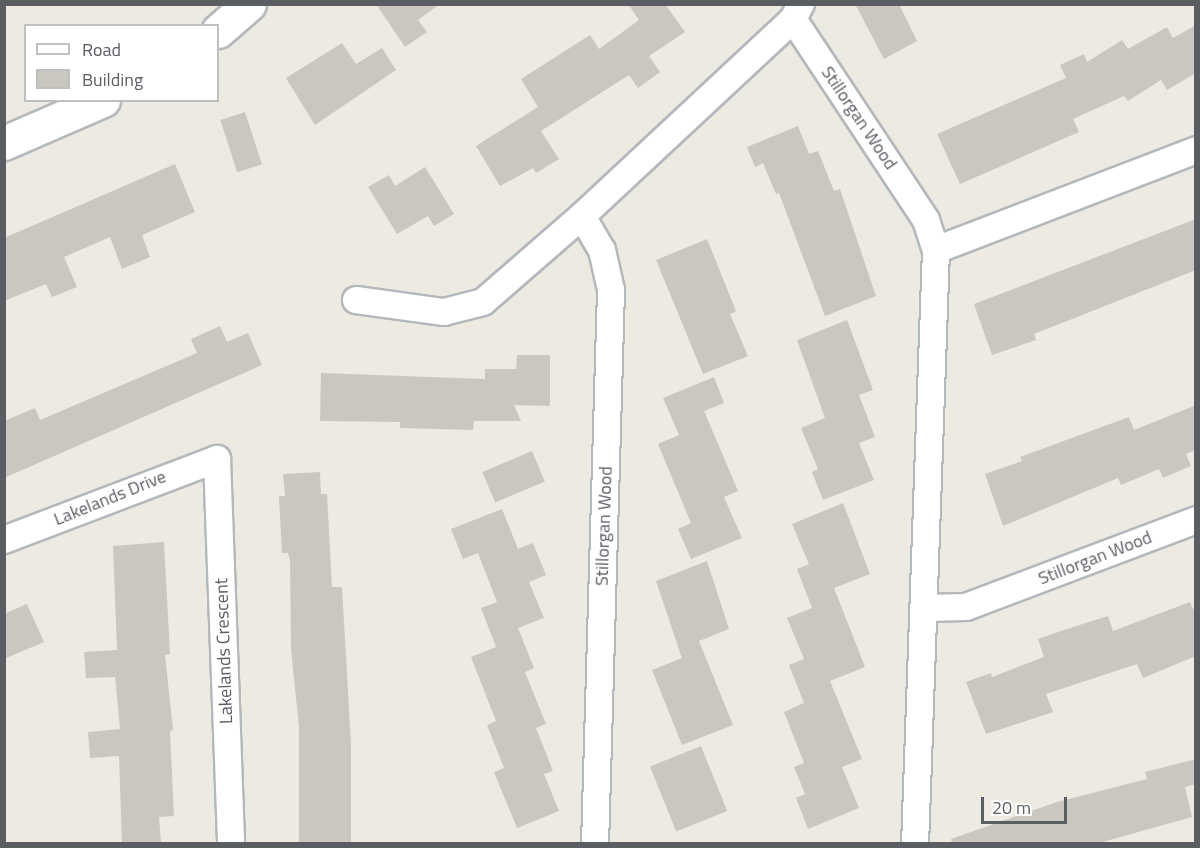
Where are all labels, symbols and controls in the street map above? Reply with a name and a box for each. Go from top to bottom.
legend [24,24,219,102]
text: Road [82,36,121,63]
street label: Stillorgan Wood [817,62,901,174]
text: Building [82,66,143,93]
street label: Lakelands Drive [51,466,169,530]
street label: Stillorgan Wood [591,466,617,586]
street label: Stillorgan Wood [1035,526,1155,590]
street label: Lakelands Crescent [211,578,237,724]
scale bar [984,785,1070,823]
text: 20 m [992,794,1031,821]

